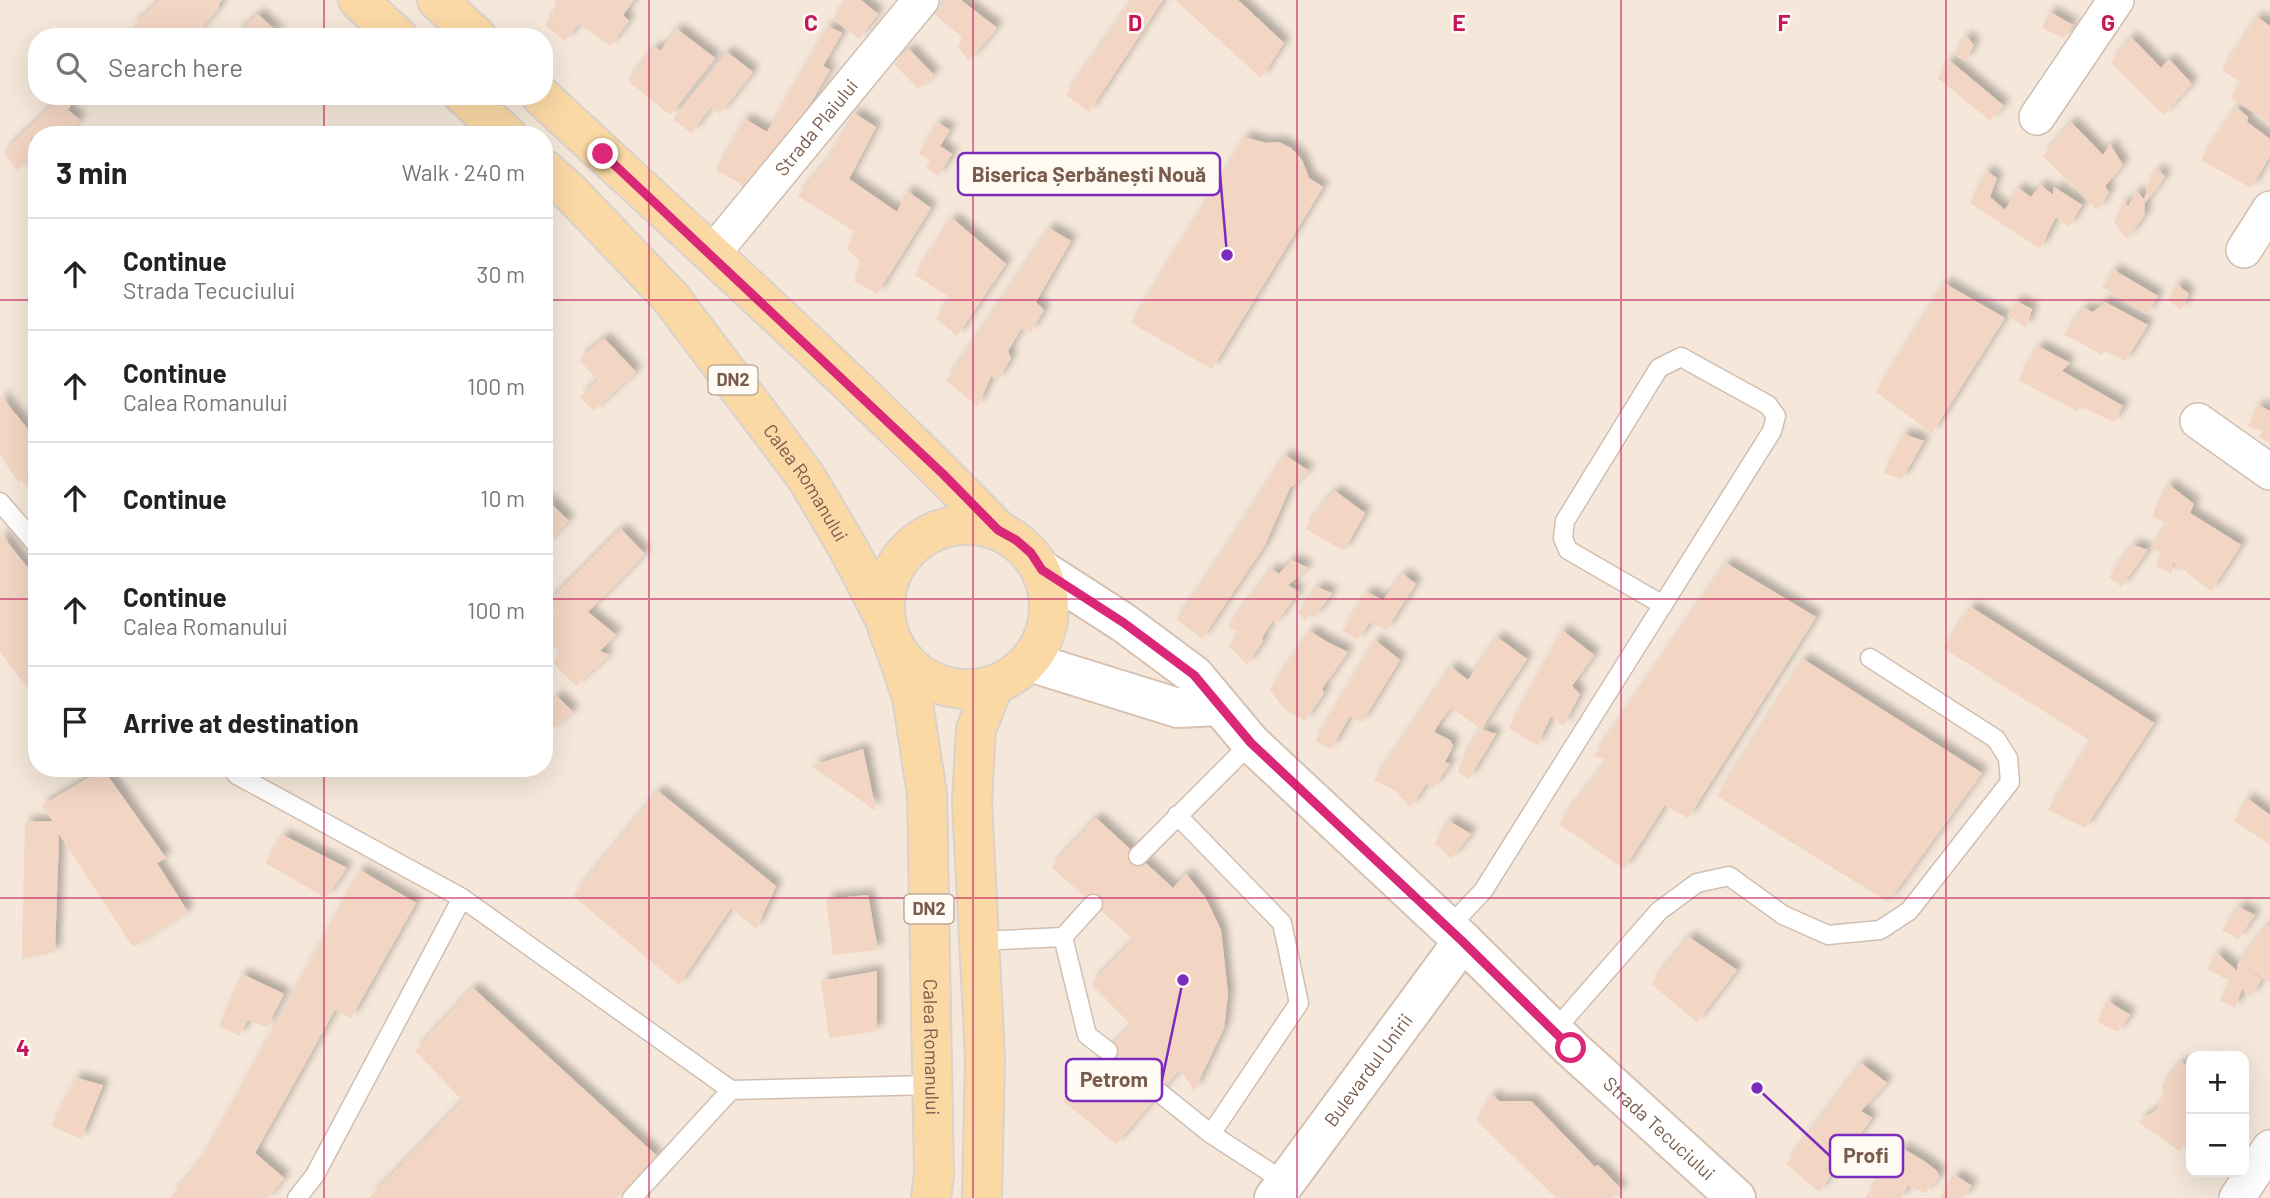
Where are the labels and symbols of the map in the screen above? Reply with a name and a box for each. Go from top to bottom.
text: C [804,8,818,36]
text: D [1128,8,1142,36]
text: E [1452,8,1466,36]
text: F [1778,8,1791,36]
text: G [2101,8,2115,36]
street label: Strada Plaiului [769,74,862,180]
route end [587,138,618,169]
callout: Biserica Șerbănești Nouă [958,153,1220,195]
text: Biserica Șerbănești Nouă [972,161,1206,186]
road number: DN2 [708,366,758,394]
street label: Calea Romanului [759,419,853,545]
road number: DN2 [904,894,954,924]
street label: Calea Romanului [919,979,945,1115]
street label: Bulevardul Unirii [1319,1009,1417,1131]
route start [1555,1032,1586,1063]
text: 4 [16,1033,30,1061]
callout: Petrom [1066,1059,1162,1101]
text: Petrom [1080,1066,1148,1091]
street label: Strada Tecuciului [1599,1071,1720,1184]
callout: Profi [1830,1135,1903,1177]
text: Profi [1843,1142,1889,1167]

